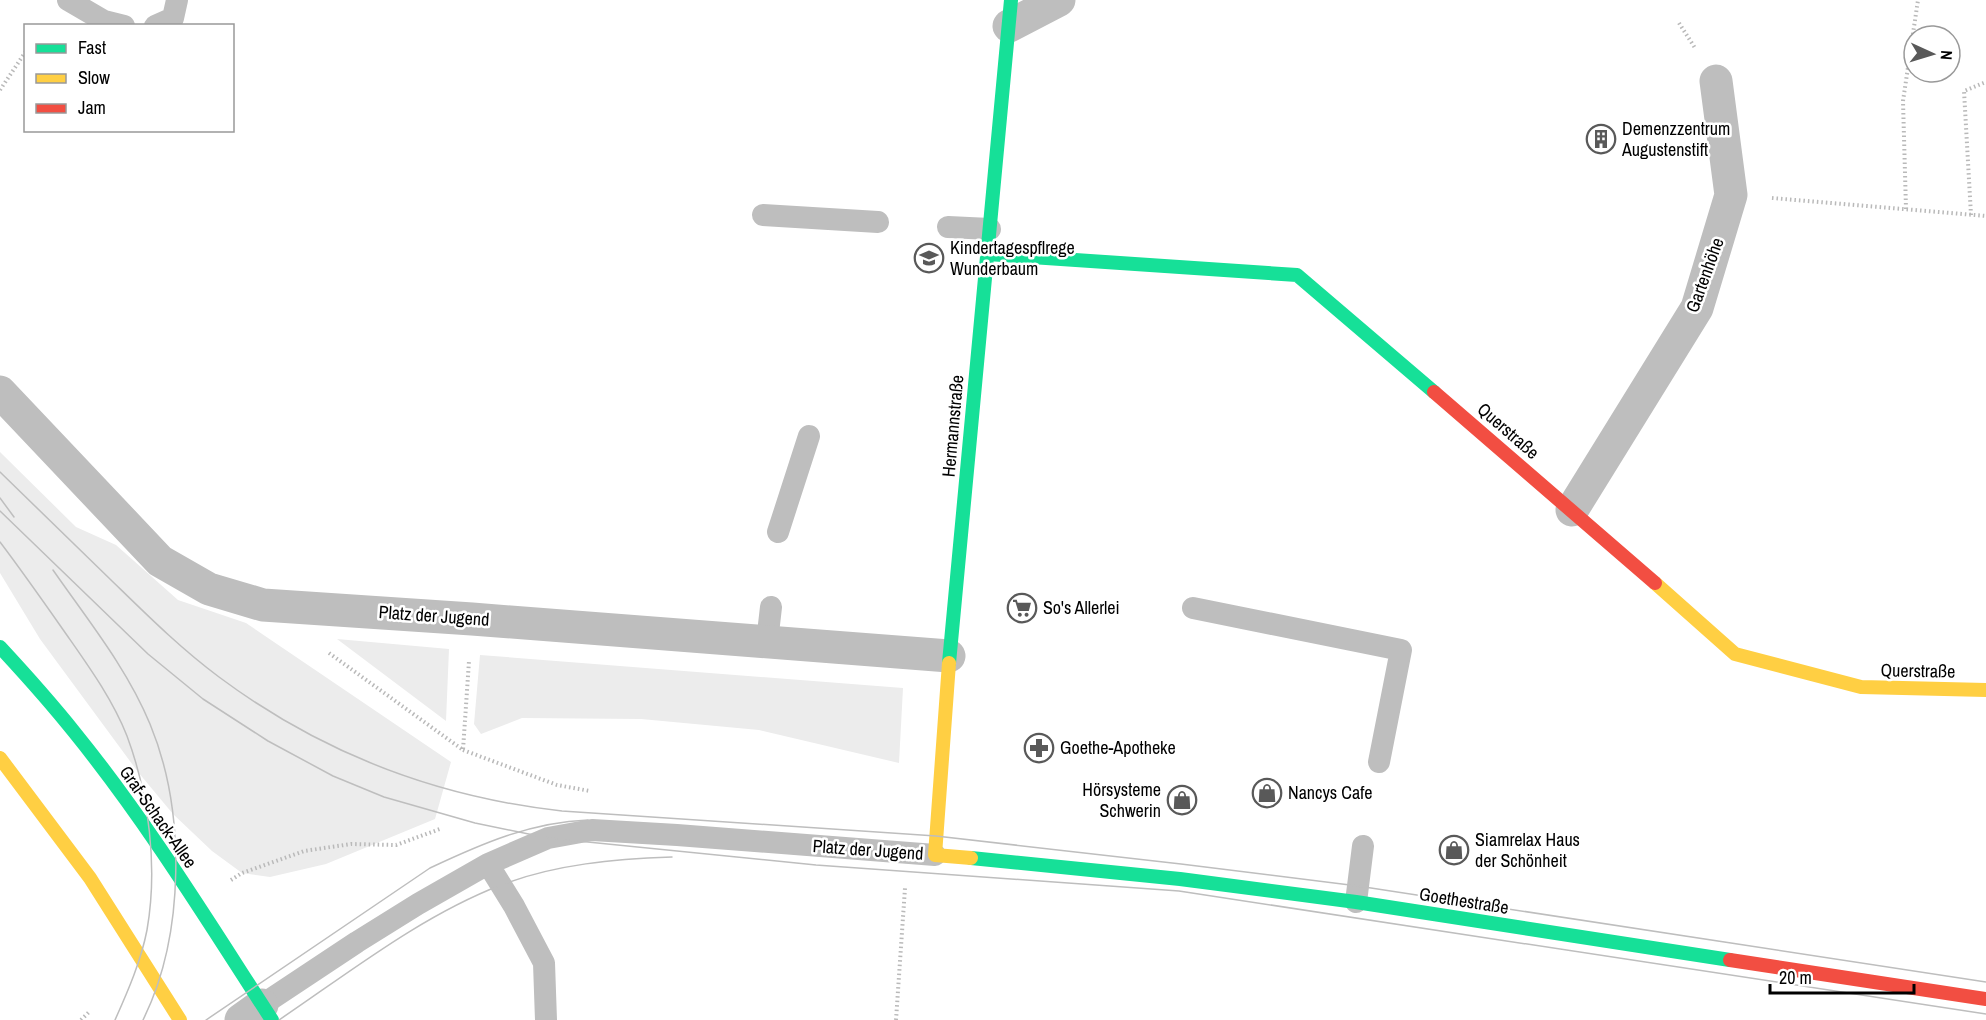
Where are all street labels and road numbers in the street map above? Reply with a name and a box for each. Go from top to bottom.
street label: Gartenhöhe [1679,234,1730,316]
street label: Hermannstraße [936,374,969,478]
street label: Querstraße [1472,397,1545,465]
street label: Platz der Jugend [378,599,490,632]
street label: Querstraße [1880,657,1956,684]
street label: Graf-Schack-Allee [114,760,203,873]
street label: Platz der Jugend [812,833,924,866]
street label: Goethestraße [1418,881,1511,920]

